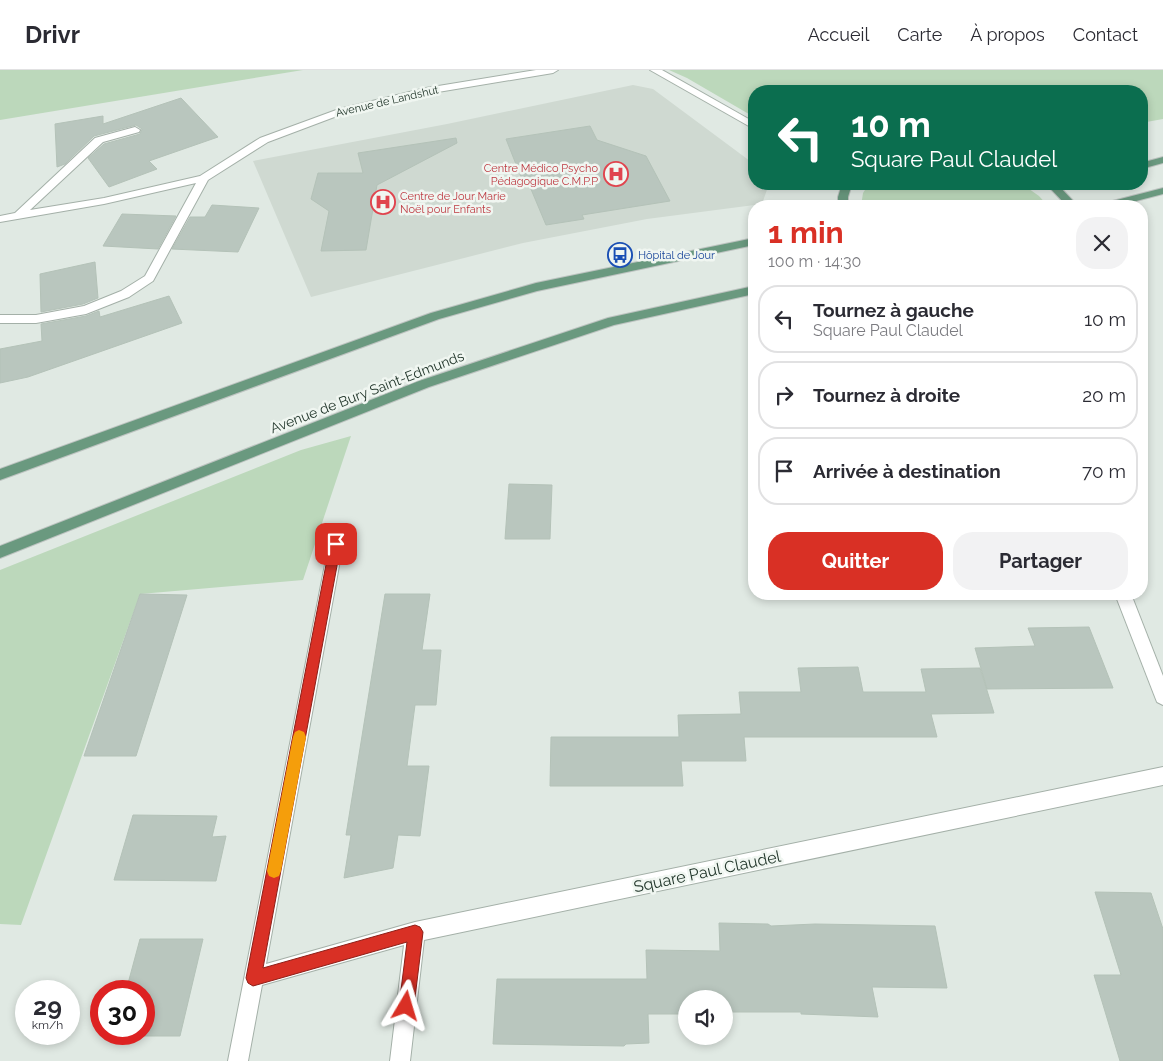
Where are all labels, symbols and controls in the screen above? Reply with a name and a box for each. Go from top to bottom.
text: Drivr [25,20,80,49]
text: Accueil [808,24,869,45]
text: Carte [897,24,942,45]
text: À propos [970,24,1045,45]
text: Contact [1073,24,1138,45]
street label: Avenue de Landshut [334,83,440,120]
text: 10 m [851,104,931,145]
icon: left [768,105,833,170]
text: Square Paul Claudel [851,146,1057,172]
hospital icon: Centre Médico Psycho Pédagogique C.M.P.P [603,161,629,187]
place label: Centre Médico Psycho Pédagogique C.M.P.P [484,162,598,188]
hospital icon: Centre de Jour Marie Noël pour Enfants [370,189,396,215]
place label: Centre de Jour Marie Noël pour Enfants [400,190,506,216]
text: 1 min [768,215,844,250]
button: close [1076,217,1128,269]
bus stop icon: Hôpital de Jour [607,242,633,268]
place label: Hôpital de Jour [638,249,715,262]
text: 100 m · 14:30 [768,252,861,271]
text: Tournez à gauche [813,299,974,321]
icon: left [770,305,798,333]
text: 10 m [1084,308,1126,330]
text: Square Paul Claudel [813,321,963,340]
street label: Avenue de Bury Saint-Edmunds [268,347,466,436]
icon: right [770,381,798,409]
text: Tournez à droite [813,384,960,406]
text: 20 m [1082,384,1126,406]
icon: arrive [770,457,798,485]
text: Arrivée à destination [813,460,1001,482]
text: 70 m [1082,460,1126,482]
pin [315,523,357,565]
icon: arrive [322,530,350,558]
button: Quitter [768,532,943,590]
button: Partager [953,532,1128,590]
street label: Square Paul Claudel [632,846,783,896]
position arrow [379,979,431,1031]
speed limit sign: 30 [90,980,155,1045]
map controls [678,990,733,1045]
button: sound [678,990,733,1045]
text: 29 [33,991,62,1021]
text: km/h [32,1018,63,1032]

